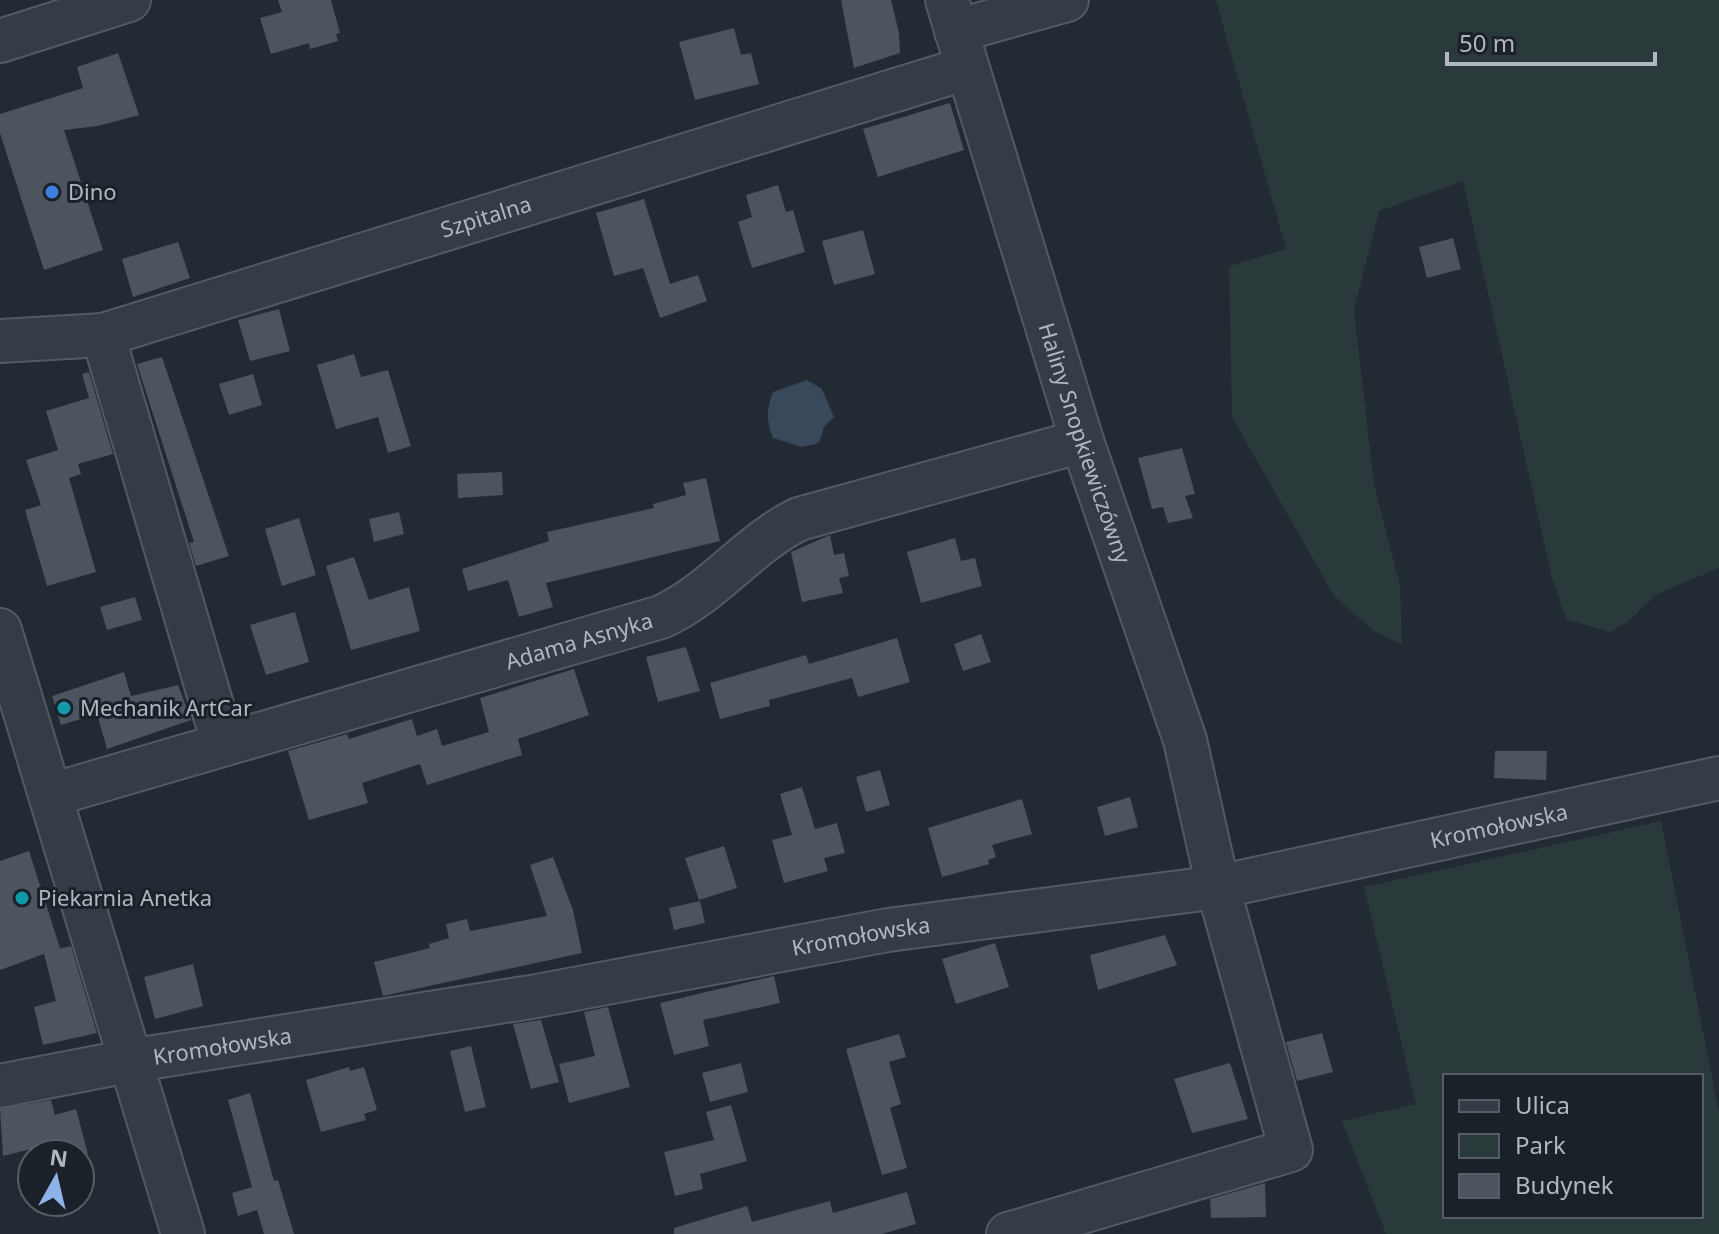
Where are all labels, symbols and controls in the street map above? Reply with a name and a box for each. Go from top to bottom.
scale bar [1447,16,1655,66]
text: 50 m [1459,26,1515,59]
place label: Dino [68,176,117,206]
marker: Dino [43,183,61,201]
street label: Szpitalna [437,188,535,244]
street label: Haliny Snopkiewiczówny [1033,319,1139,568]
street label: Adama Asnyka [501,604,656,676]
place label: Mechanik ArtCar [80,692,252,722]
marker: Mechanik ArtCar [55,699,73,717]
street label: Kromołowska [1427,795,1570,854]
place label: Piekarnia Anetka [38,882,212,912]
marker: Piekarnia Anetka [13,889,31,907]
street label: Kromołowska [789,909,932,962]
street label: Kromołowska [151,1019,294,1071]
legend [1443,1074,1703,1218]
text: Ulica [1515,1088,1570,1121]
text: Park [1515,1128,1566,1161]
north arrow [16,1138,96,1218]
text: N [48,1141,70,1173]
text: Budynek [1515,1168,1614,1201]

